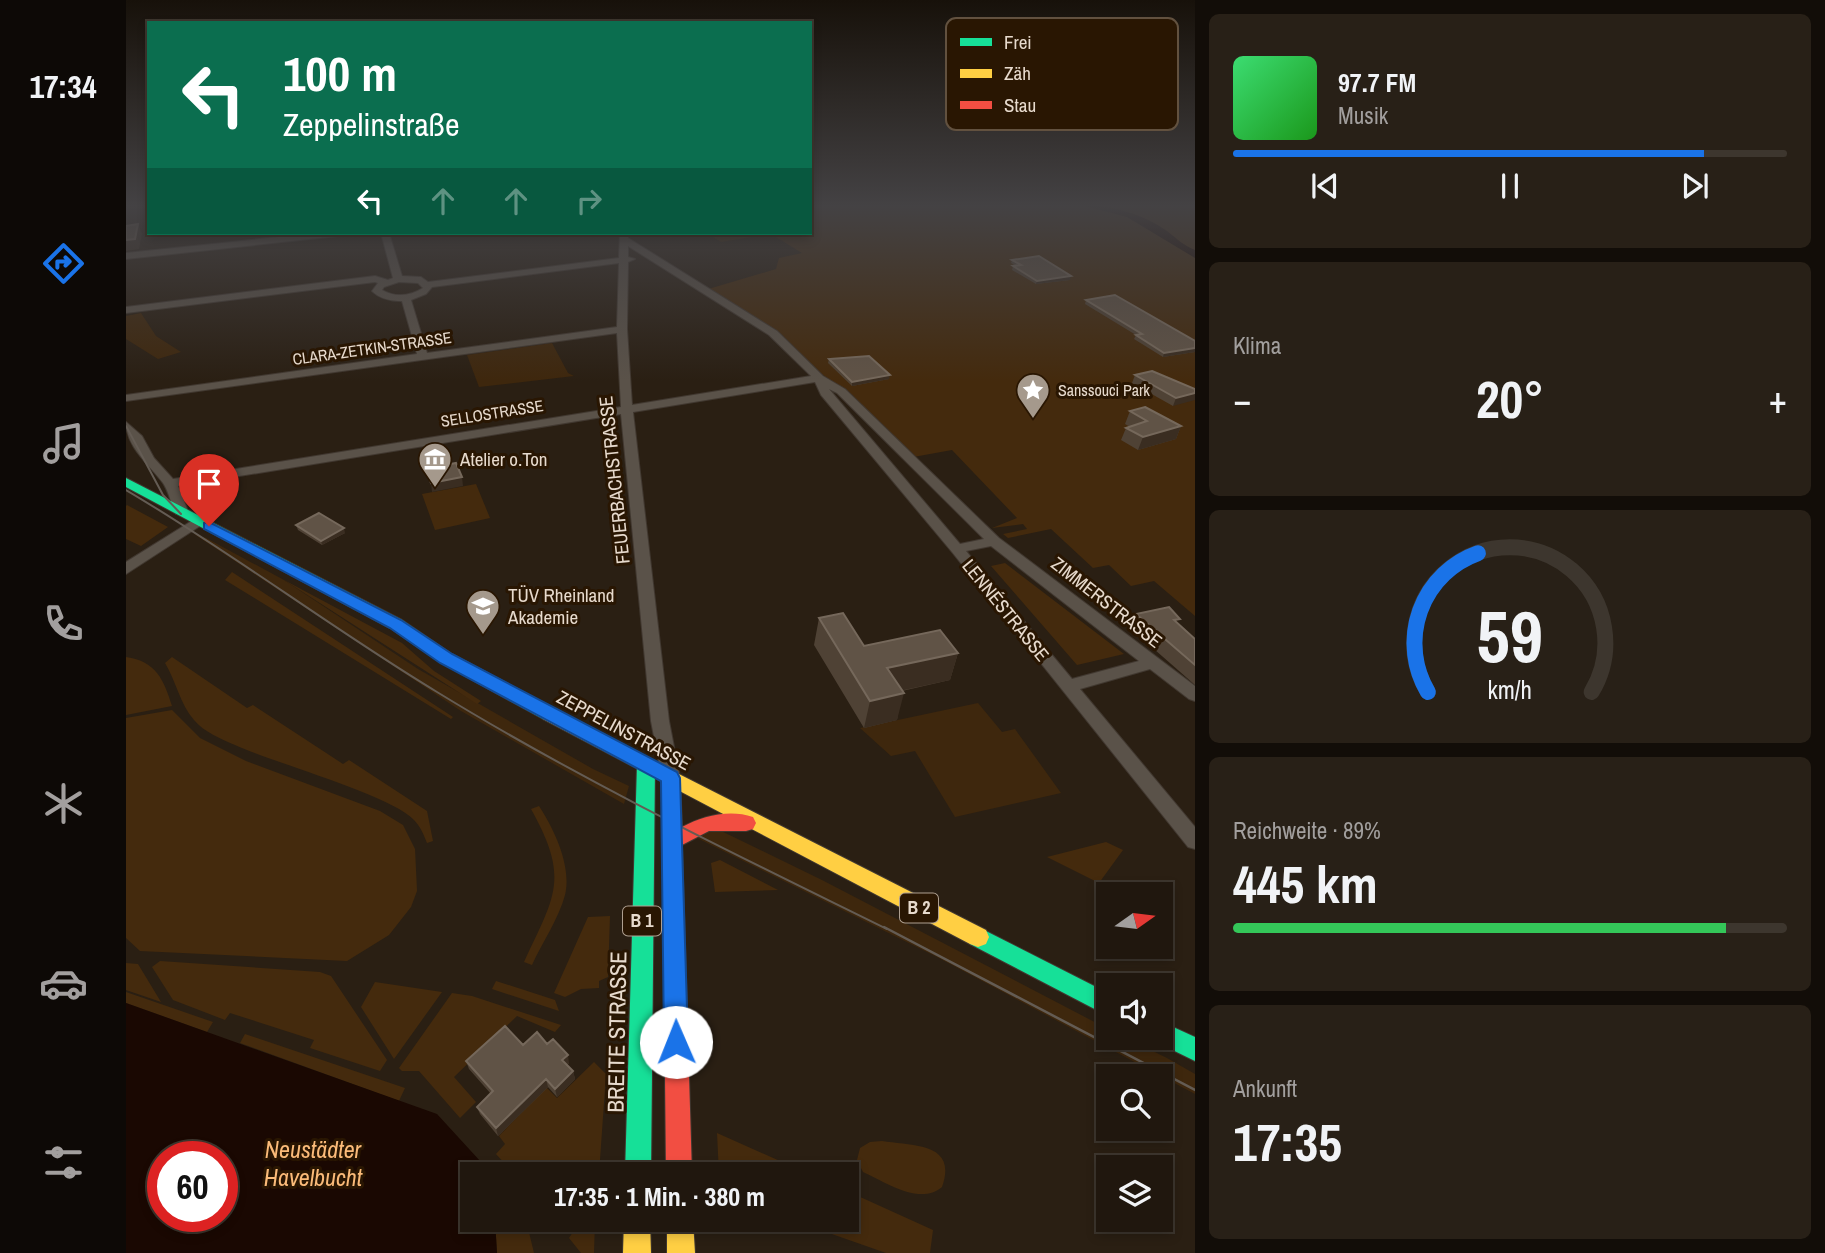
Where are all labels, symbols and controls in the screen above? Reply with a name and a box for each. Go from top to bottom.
legend [946,18,1178,130]
text: Frei [1004,29,1032,55]
text: 100 m [283,40,397,106]
icon: left [168,49,259,140]
text: Zäh [1004,60,1031,86]
text: 17:34 [29,65,97,108]
text: 97.7 FM [1338,65,1416,100]
text: Stau [1004,92,1036,118]
text: Musik [1338,100,1388,131]
text: Zeppelinstraße [283,103,459,146]
icon: previous [1306,167,1344,205]
icon: pause [1491,167,1529,205]
icon: next [1676,167,1714,205]
icon: left [351,182,389,220]
icon: ahead [424,182,462,220]
icon: ahead [497,182,535,220]
icon: right [570,182,608,220]
icon: directions [39,239,88,288]
street label: CLARA-ZETKIN-STRASSE [291,326,453,370]
text: Klima [1233,330,1281,361]
text: 20° [1476,364,1544,434]
place icon: Sanssouci Park [1014,371,1052,420]
text: − [1233,374,1251,425]
text: + [1769,374,1787,425]
place label: Sanssouci Park [1058,379,1150,401]
street label: SELLOSTRASSE [439,394,545,432]
street label: FEUERBACHSTRASSE [592,395,636,565]
icon: music [39,419,88,468]
museum icon: Atelier o.Ton [416,440,454,489]
place label: Atelier o.Ton [459,446,547,472]
pin [179,454,239,526]
icon: arrive [190,465,228,503]
street label: ZIMMERSTRASSE [1046,550,1168,654]
street label: LENNÉSTRASSE [957,553,1055,667]
place label: TÜV Rheinland Akademie [507,582,615,630]
school or university icon: TÜV Rheinland Akademie [464,587,502,636]
text: 59 [1477,588,1543,686]
icon: phone [39,599,88,648]
text: km/h [1488,673,1532,707]
street label: ZEPPELINSTRASSE [553,684,695,776]
icon: climate [39,779,88,828]
text: Reichweite · 89% [1233,815,1381,846]
text: 445 km [1233,849,1378,919]
north arrow [1096,882,1172,959]
map controls [1096,882,1173,1232]
road number: B 2 [900,894,938,923]
road number: B 1 [623,906,661,936]
street label: BREITE STRASSE [600,951,633,1113]
icon: car [39,959,88,1008]
button: sound [1096,973,1173,1050]
position arrow [639,1005,713,1079]
button: search [1096,1064,1173,1141]
text: Ankunft [1233,1073,1297,1104]
text: 17:35 [1233,1107,1342,1177]
water label: Neustädter Havelbucht [264,1133,363,1193]
icon: filters [39,1138,88,1187]
speed limit sign: 60 [147,1141,238,1232]
button: layers [1096,1155,1173,1232]
text: 17:35 · 1 Min. · 380 m [554,1179,765,1214]

